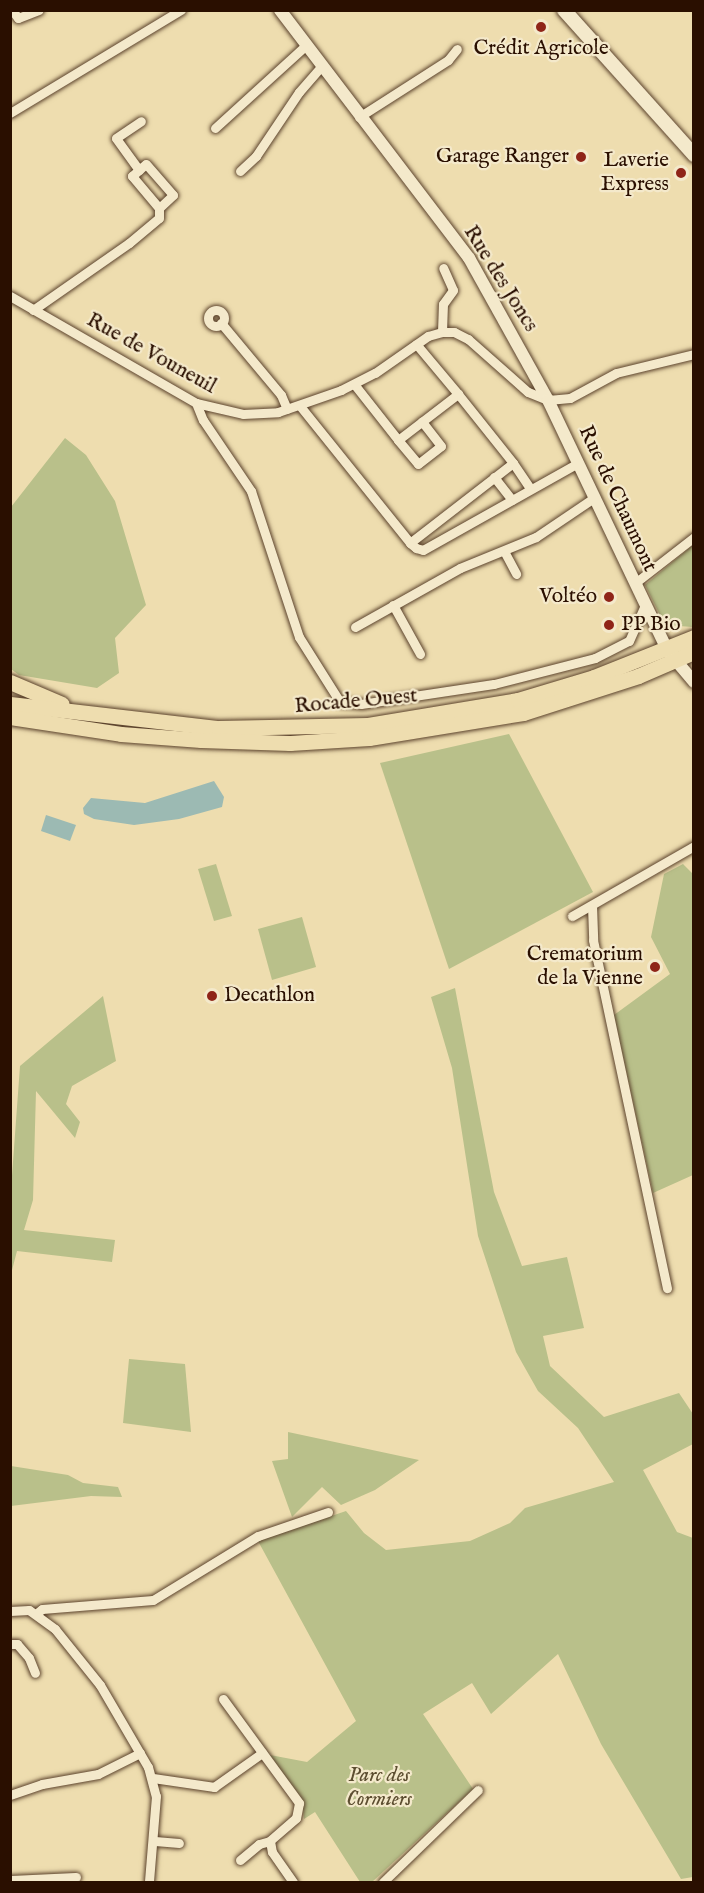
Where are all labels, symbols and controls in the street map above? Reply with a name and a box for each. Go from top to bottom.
marker: Crédit Agricole [534,20,548,34]
place label: Crédit Agricole [473,36,609,62]
place label: Garage Ranger [436,144,569,170]
place label: Laverie Express [601,148,669,198]
marker: Garage Ranger [574,150,588,164]
marker: Laverie Express [674,166,688,180]
street label: Rue des Joncs [457,221,543,337]
street label: Rue de Vouneuil [82,308,220,400]
street label: Rue de Chaumont [572,422,662,576]
place label: Voltéo [539,584,597,610]
marker: Voltéo [602,590,616,604]
place label: PP Bio [621,612,681,638]
marker: PP Bio [602,618,616,632]
street label: Rocade Ouest [294,684,418,720]
place label: Crematorium de la Vienne [527,942,643,992]
marker: Crematorium de la Vienne [648,960,662,974]
place label: Decathlon [224,983,315,1009]
marker: Decathlon [205,989,219,1003]
park label: Parc des Cormiers [346,1763,412,1813]

